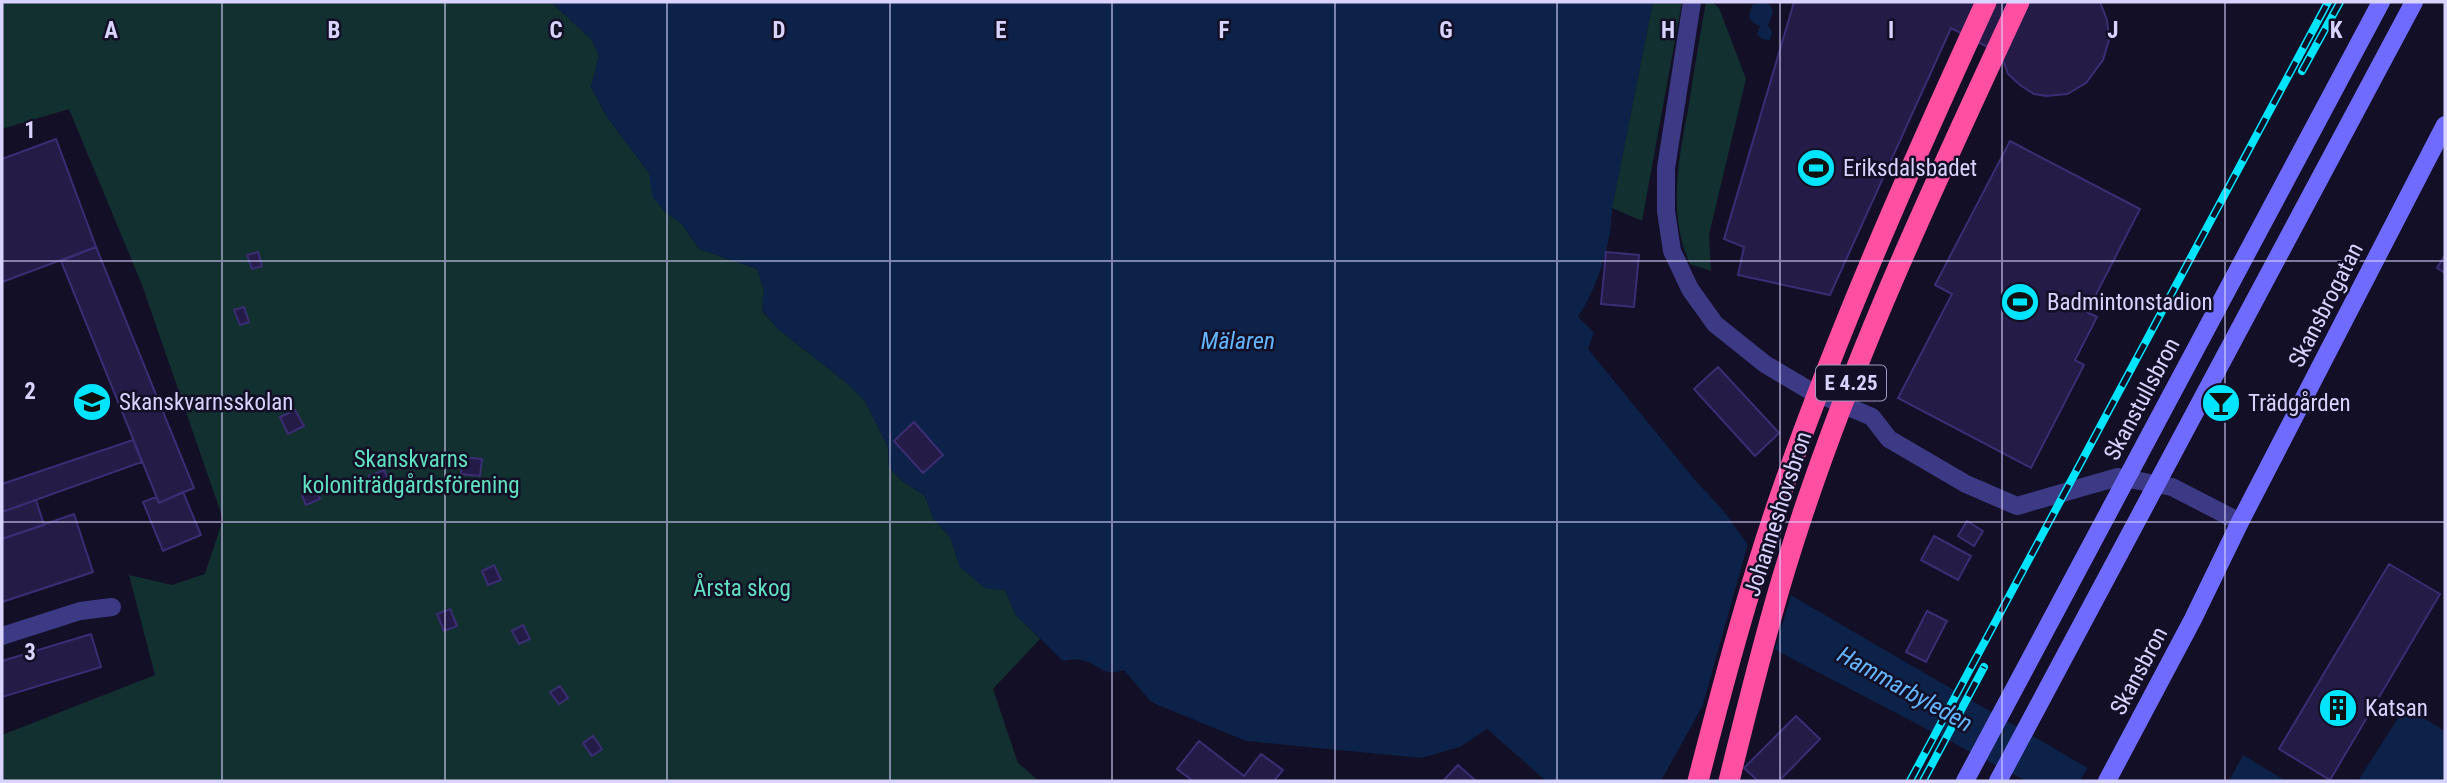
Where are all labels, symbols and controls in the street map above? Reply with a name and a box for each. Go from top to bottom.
text: A [104,17,118,44]
text: B [328,17,340,44]
text: C [549,17,563,44]
text: D [773,17,786,44]
text: E [995,17,1007,44]
text: F [1219,17,1230,44]
text: G [1439,17,1453,44]
text: H [1661,17,1675,44]
text: I [1888,17,1894,44]
text: J [2107,17,2119,44]
text: K [2330,17,2343,44]
text: 1 [24,117,36,144]
sports icon: Eriksdalsbadet [1795,147,1837,189]
place label: Eriksdalsbadet [1843,155,1977,182]
street label: Skansbrogatan [2283,238,2369,372]
sports icon: Badmintonstadion [1999,281,2041,323]
place label: Badmintonstadion [2047,289,2213,316]
water label: Mälaren [1201,327,1275,355]
street label: Skanstullsbron [2098,333,2186,465]
road number: E 4.25 [1816,366,1886,400]
text: 2 [24,378,36,405]
school or university icon: Skanskvarnsskolan [71,381,113,423]
bar icon: Trädgården [2200,382,2242,424]
place label: Skanskvarnsskolan [119,389,293,416]
place label: Trädgården [2248,390,2351,417]
street label: Johanneshovsbron [1739,428,1817,600]
park label: Skanskvarns koloniträdgårdsförening [302,446,520,499]
park label: Årsta skog [693,573,791,602]
street label: Skansbron [2105,622,2173,720]
text: 3 [24,639,36,666]
water label: Hammarbyleden [1833,640,1977,738]
building icon: Katsan [2317,687,2359,729]
place label: Katsan [2365,695,2428,722]

